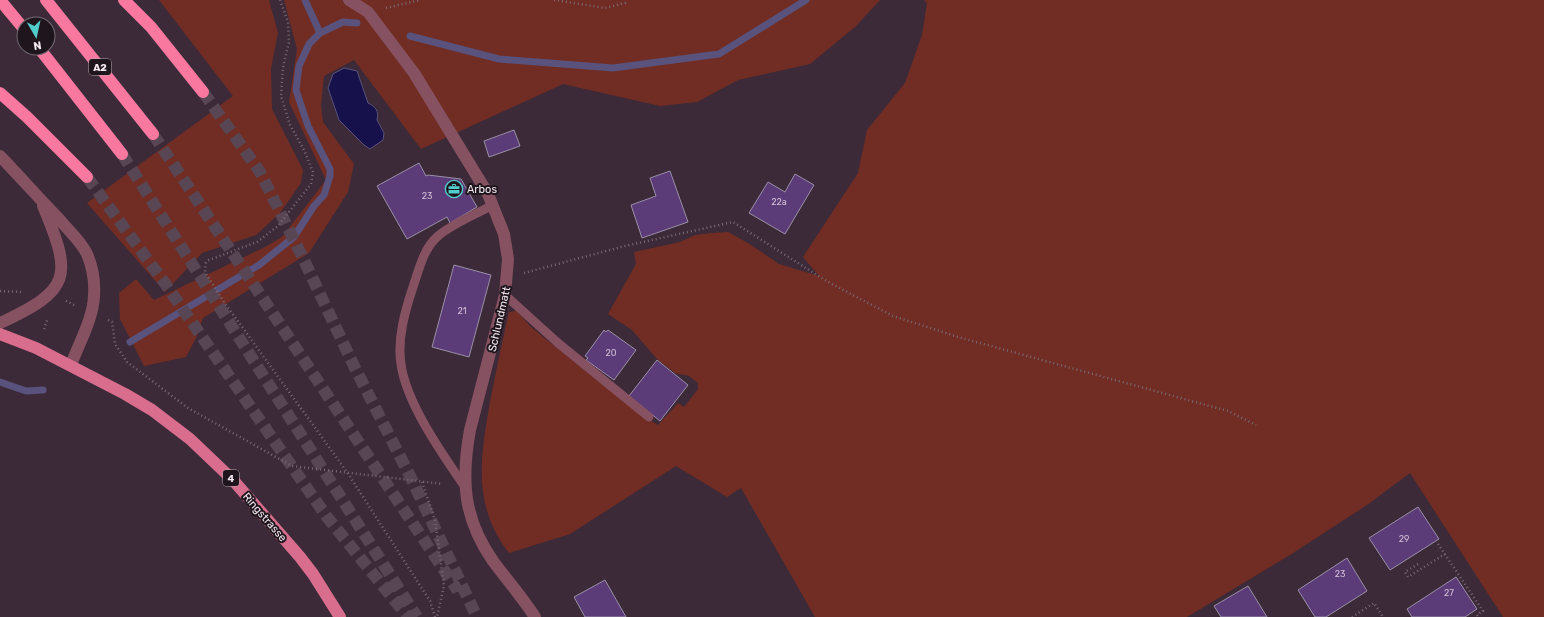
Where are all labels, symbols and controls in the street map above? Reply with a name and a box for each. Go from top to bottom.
north arrow [16,16,56,56]
text: N [32,38,42,52]
road number: A2 [89,59,111,75]
office icon: Arbos [444,179,464,199]
place label: Arbos [467,183,497,196]
house number: 23 [422,191,432,201]
house number: 22a [771,197,787,207]
street label: Schlundmatt [486,285,513,353]
house number: 21 [457,306,467,316]
house number: 20 [606,348,617,358]
road number: 4 [223,470,239,486]
street label: Ringstrasse [240,490,289,544]
house number: 29 [1399,534,1409,544]
house number: 23 [1335,569,1345,579]
house number: 27 [1444,588,1454,598]

